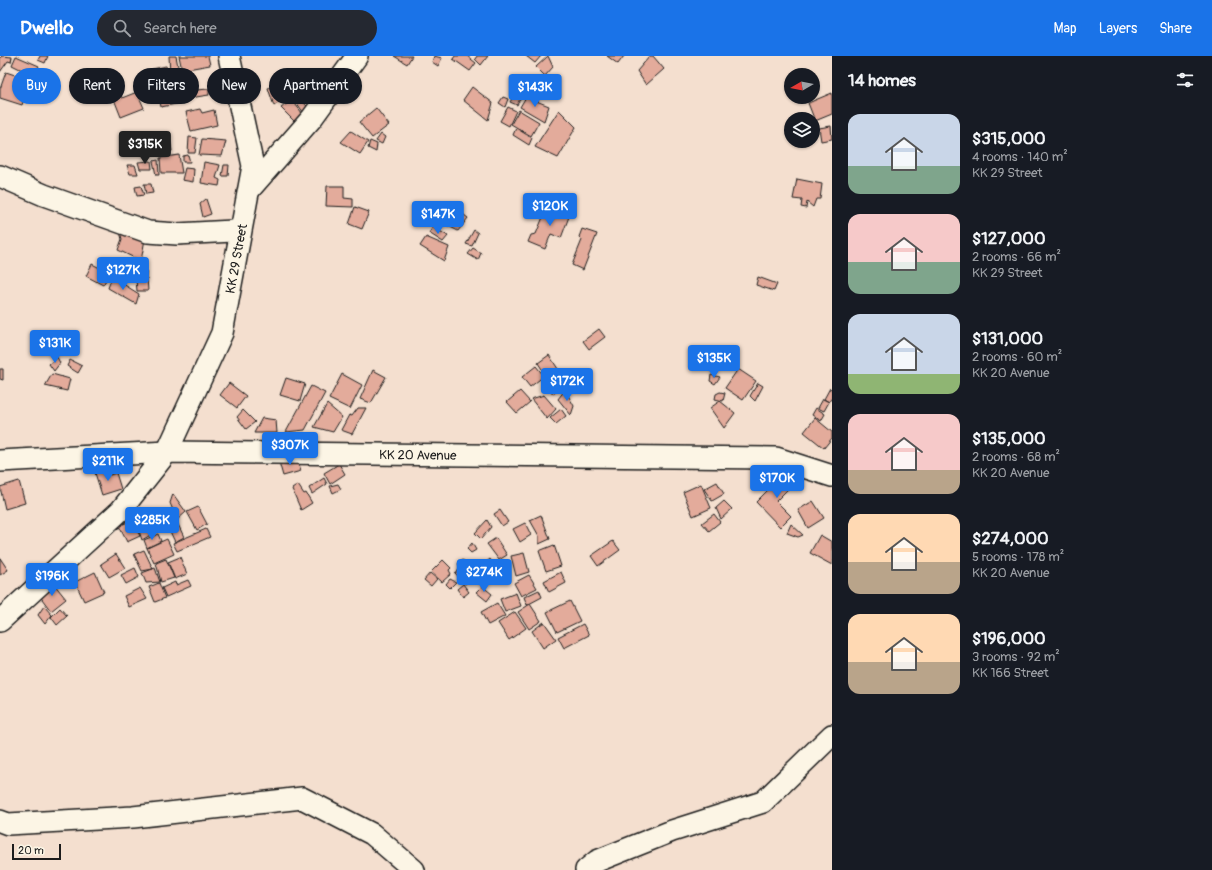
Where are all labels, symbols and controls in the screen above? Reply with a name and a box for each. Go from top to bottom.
search box [97,10,377,46]
text: Dwello [20,16,73,40]
icon: search [111,17,133,39]
text: Search here [143,19,217,38]
text: Map [1054,20,1077,37]
text: Layers [1099,20,1137,37]
text: Share [1159,20,1192,37]
chip: Buy [12,68,61,104]
chip: Rent [69,68,125,104]
chip: Filters [133,68,199,104]
chip: New [207,68,261,104]
chip: Apartment [269,68,362,104]
north arrow [784,68,820,104]
map controls [784,68,820,148]
icon: filters [1174,69,1196,91]
text: 14 homes [848,70,916,91]
pin: $143K [507,74,563,108]
text: $143K [518,79,552,95]
button: layers [784,112,820,148]
text: $315,000 [972,128,1046,149]
icon: home [880,130,928,178]
pin: $315K [117,131,173,165]
text: $315K [128,136,162,152]
text: 4 rooms · 140 m² [972,149,1068,165]
text: KK 29 Street [972,165,1043,181]
pin: $120K [522,193,578,227]
text: $120K [532,198,568,214]
pin: $147K [410,201,466,235]
text: $147K [421,206,455,222]
street label: KK 29 Street [222,222,251,295]
text: $127,000 [972,228,1046,249]
icon: home [880,230,928,278]
text: 2 rooms · 66 m² [972,249,1061,265]
pin: $127K [95,257,151,291]
text: $127K [106,262,140,278]
text: KK 29 Street [972,265,1043,281]
text: $131,000 [972,328,1043,349]
pin: $131K [27,330,83,364]
icon: home [880,330,928,378]
text: $131K [39,335,71,351]
pin: $135K [686,345,742,379]
text: 2 rooms · 60 m² [972,349,1062,365]
text: $135K [697,350,731,366]
text: KK 20 Avenue [972,365,1049,381]
pin: $172K [539,368,595,402]
text: $172K [550,373,584,389]
text: $135,000 [972,428,1046,449]
icon: home [880,430,928,478]
pin: $307K [262,432,318,466]
text: $307K [271,437,309,453]
street label: KK 20 Avenue [379,447,457,464]
pin: $211K [80,448,136,482]
text: 2 rooms · 68 m² [972,449,1060,465]
text: $211K [92,453,124,469]
pin: $170K [749,465,805,499]
text: KK 20 Avenue [972,465,1049,481]
text: $170K [759,470,795,486]
pin: $285K [124,507,180,541]
text: $285K [134,512,170,528]
text: $274,000 [972,528,1049,549]
icon: home [880,530,928,578]
text: 5 rooms · 178 m² [972,549,1064,565]
pin: $274K [456,559,512,593]
pin: $196K [24,563,80,597]
text: $274K [466,564,502,580]
text: KK 20 Avenue [972,565,1049,581]
text: $196K [35,568,69,584]
text: $196,000 [972,628,1046,649]
icon: home [880,630,928,678]
text: 3 rooms · 92 m² [972,649,1060,665]
text: KK 166 Street [972,665,1049,681]
scale bar [12,842,61,861]
text: 20 m [18,844,44,857]

